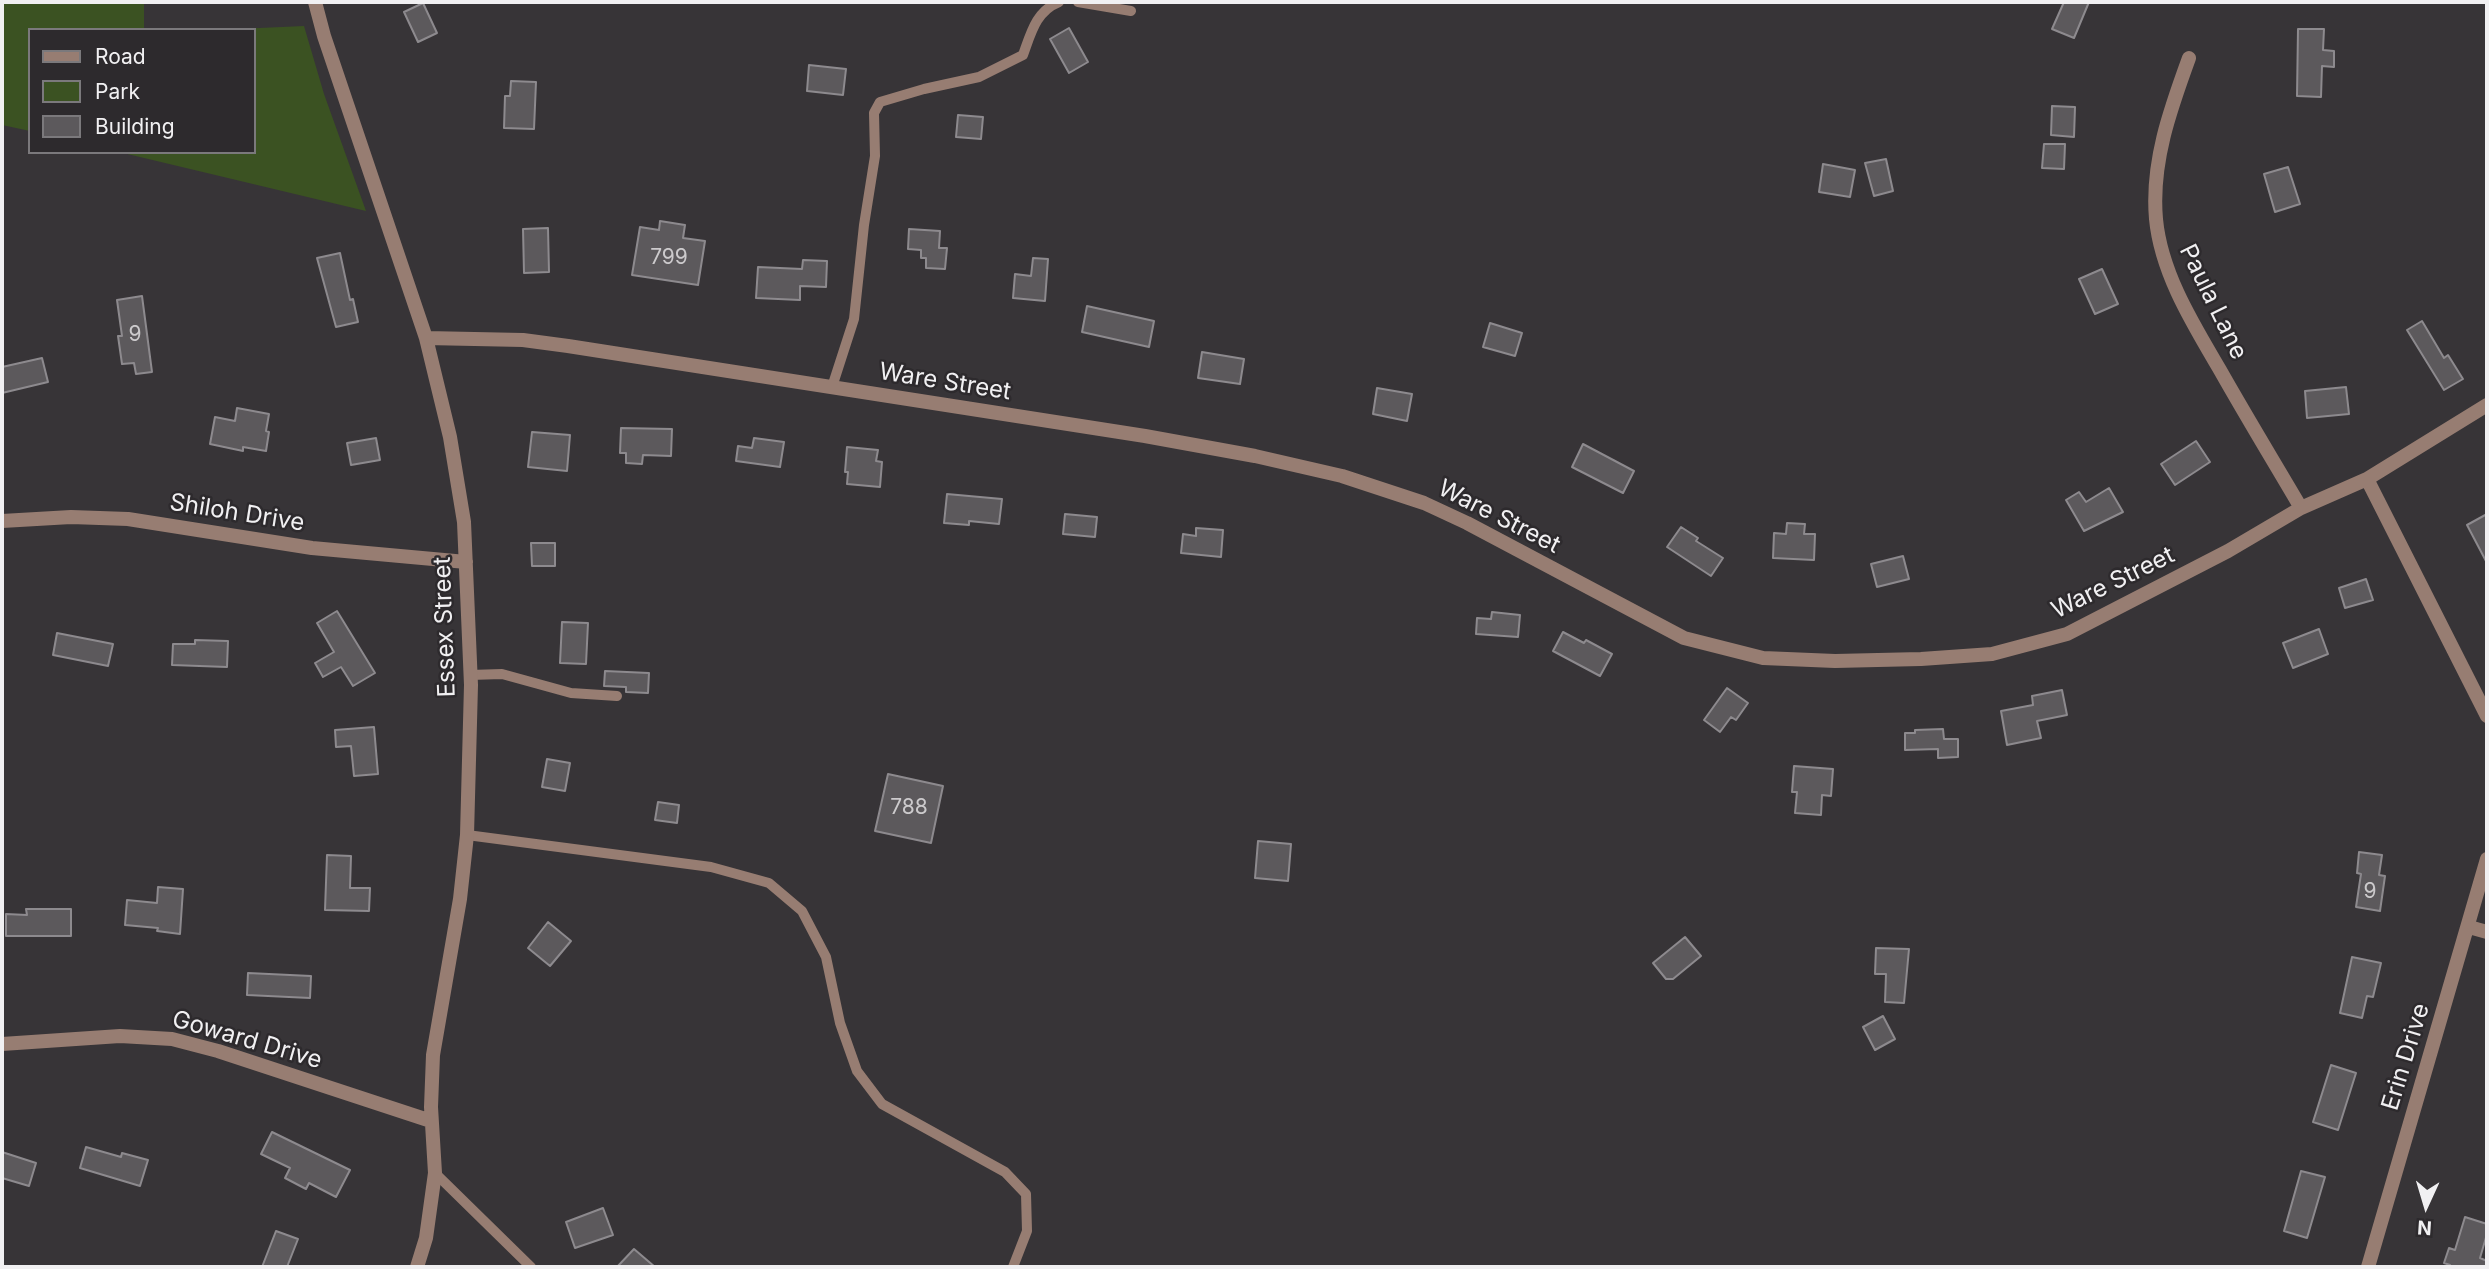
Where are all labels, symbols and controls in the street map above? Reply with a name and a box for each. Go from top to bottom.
legend [28,28,256,154]
text: Road [95,44,146,69]
text: Park [95,79,140,104]
text: Building [95,114,175,139]
street label: Paula Lane [2173,240,2253,364]
house number: 799 [650,245,688,271]
house number: 9 [128,322,142,348]
street label: Ware Street [877,357,1013,407]
street label: Ware Street [1433,474,1565,560]
street label: Shiloh Drive [168,488,306,538]
street label: Ware Street [2047,541,2179,625]
street label: Essex Street [428,556,462,698]
house number: 788 [890,795,928,821]
house number: 9 [2363,879,2377,905]
street label: Erin Drive [2376,1000,2436,1114]
street label: Goward Drive [169,1005,325,1075]
north arrow [2391,1171,2461,1241]
text: N [2416,1215,2433,1239]

